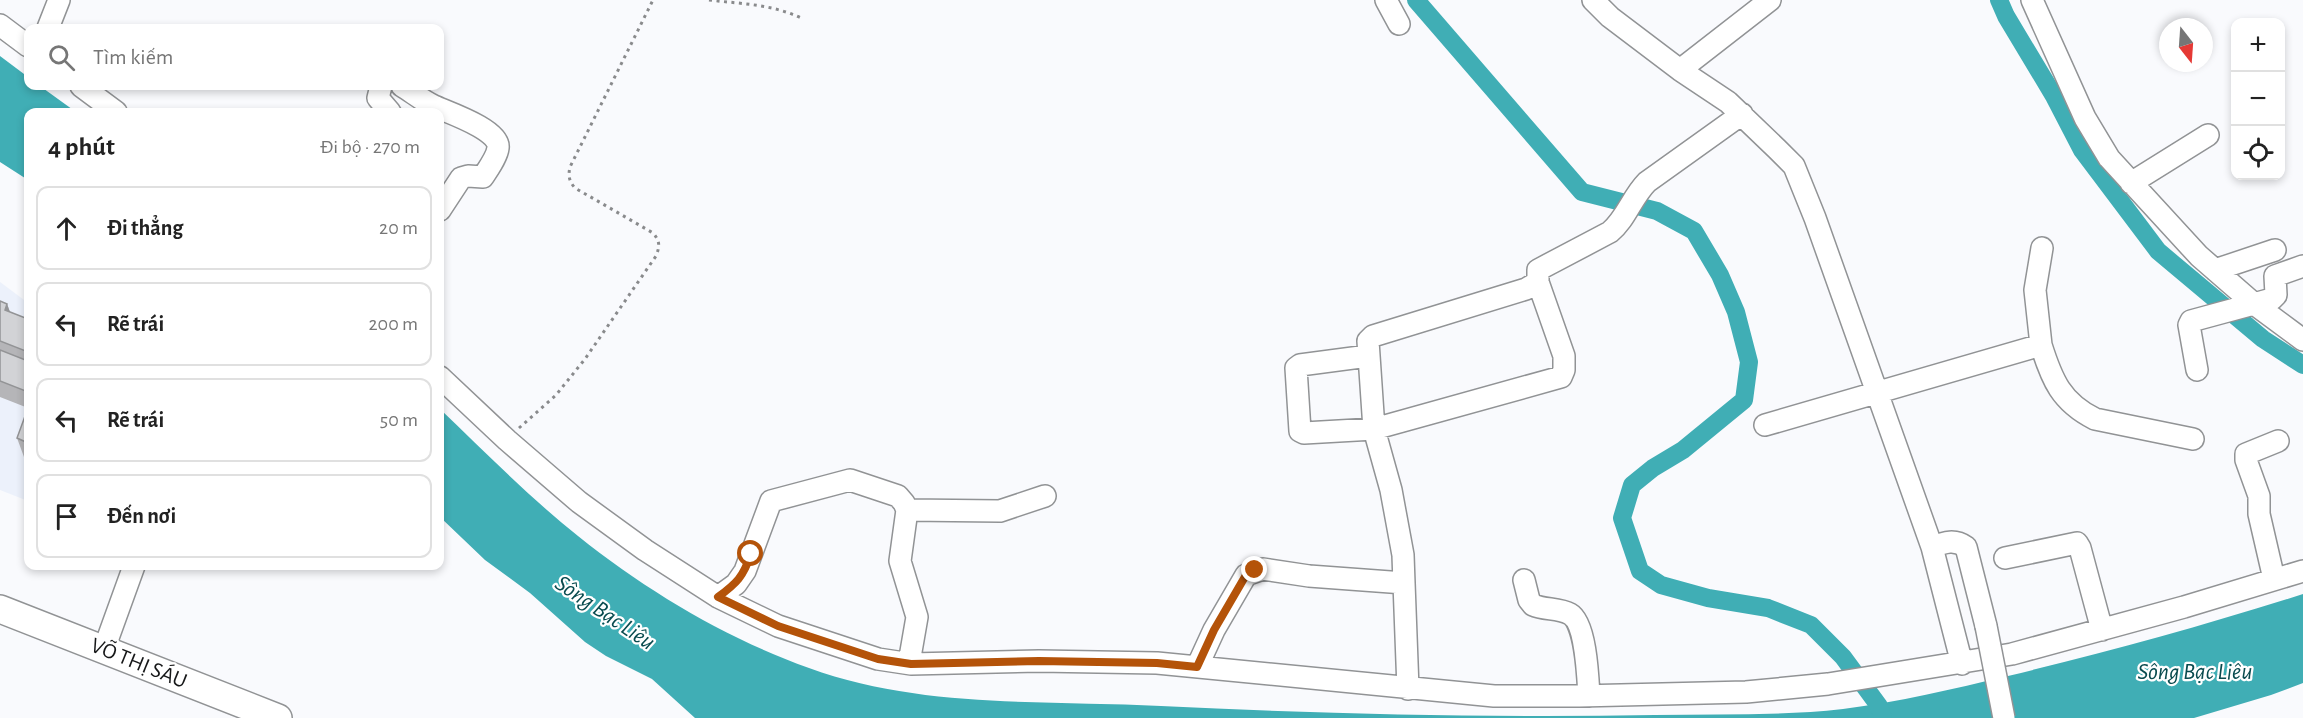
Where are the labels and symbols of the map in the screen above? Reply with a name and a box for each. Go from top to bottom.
north arrow [2159,18,2213,72]
route start [737,540,763,566]
route end [1241,556,1267,582]
water label: Sông Bạc Liêu [551,571,659,655]
street label: VÕ THỊ SÁU [88,633,191,692]
water label: Sông Bạc Liêu [2138,660,2252,684]

